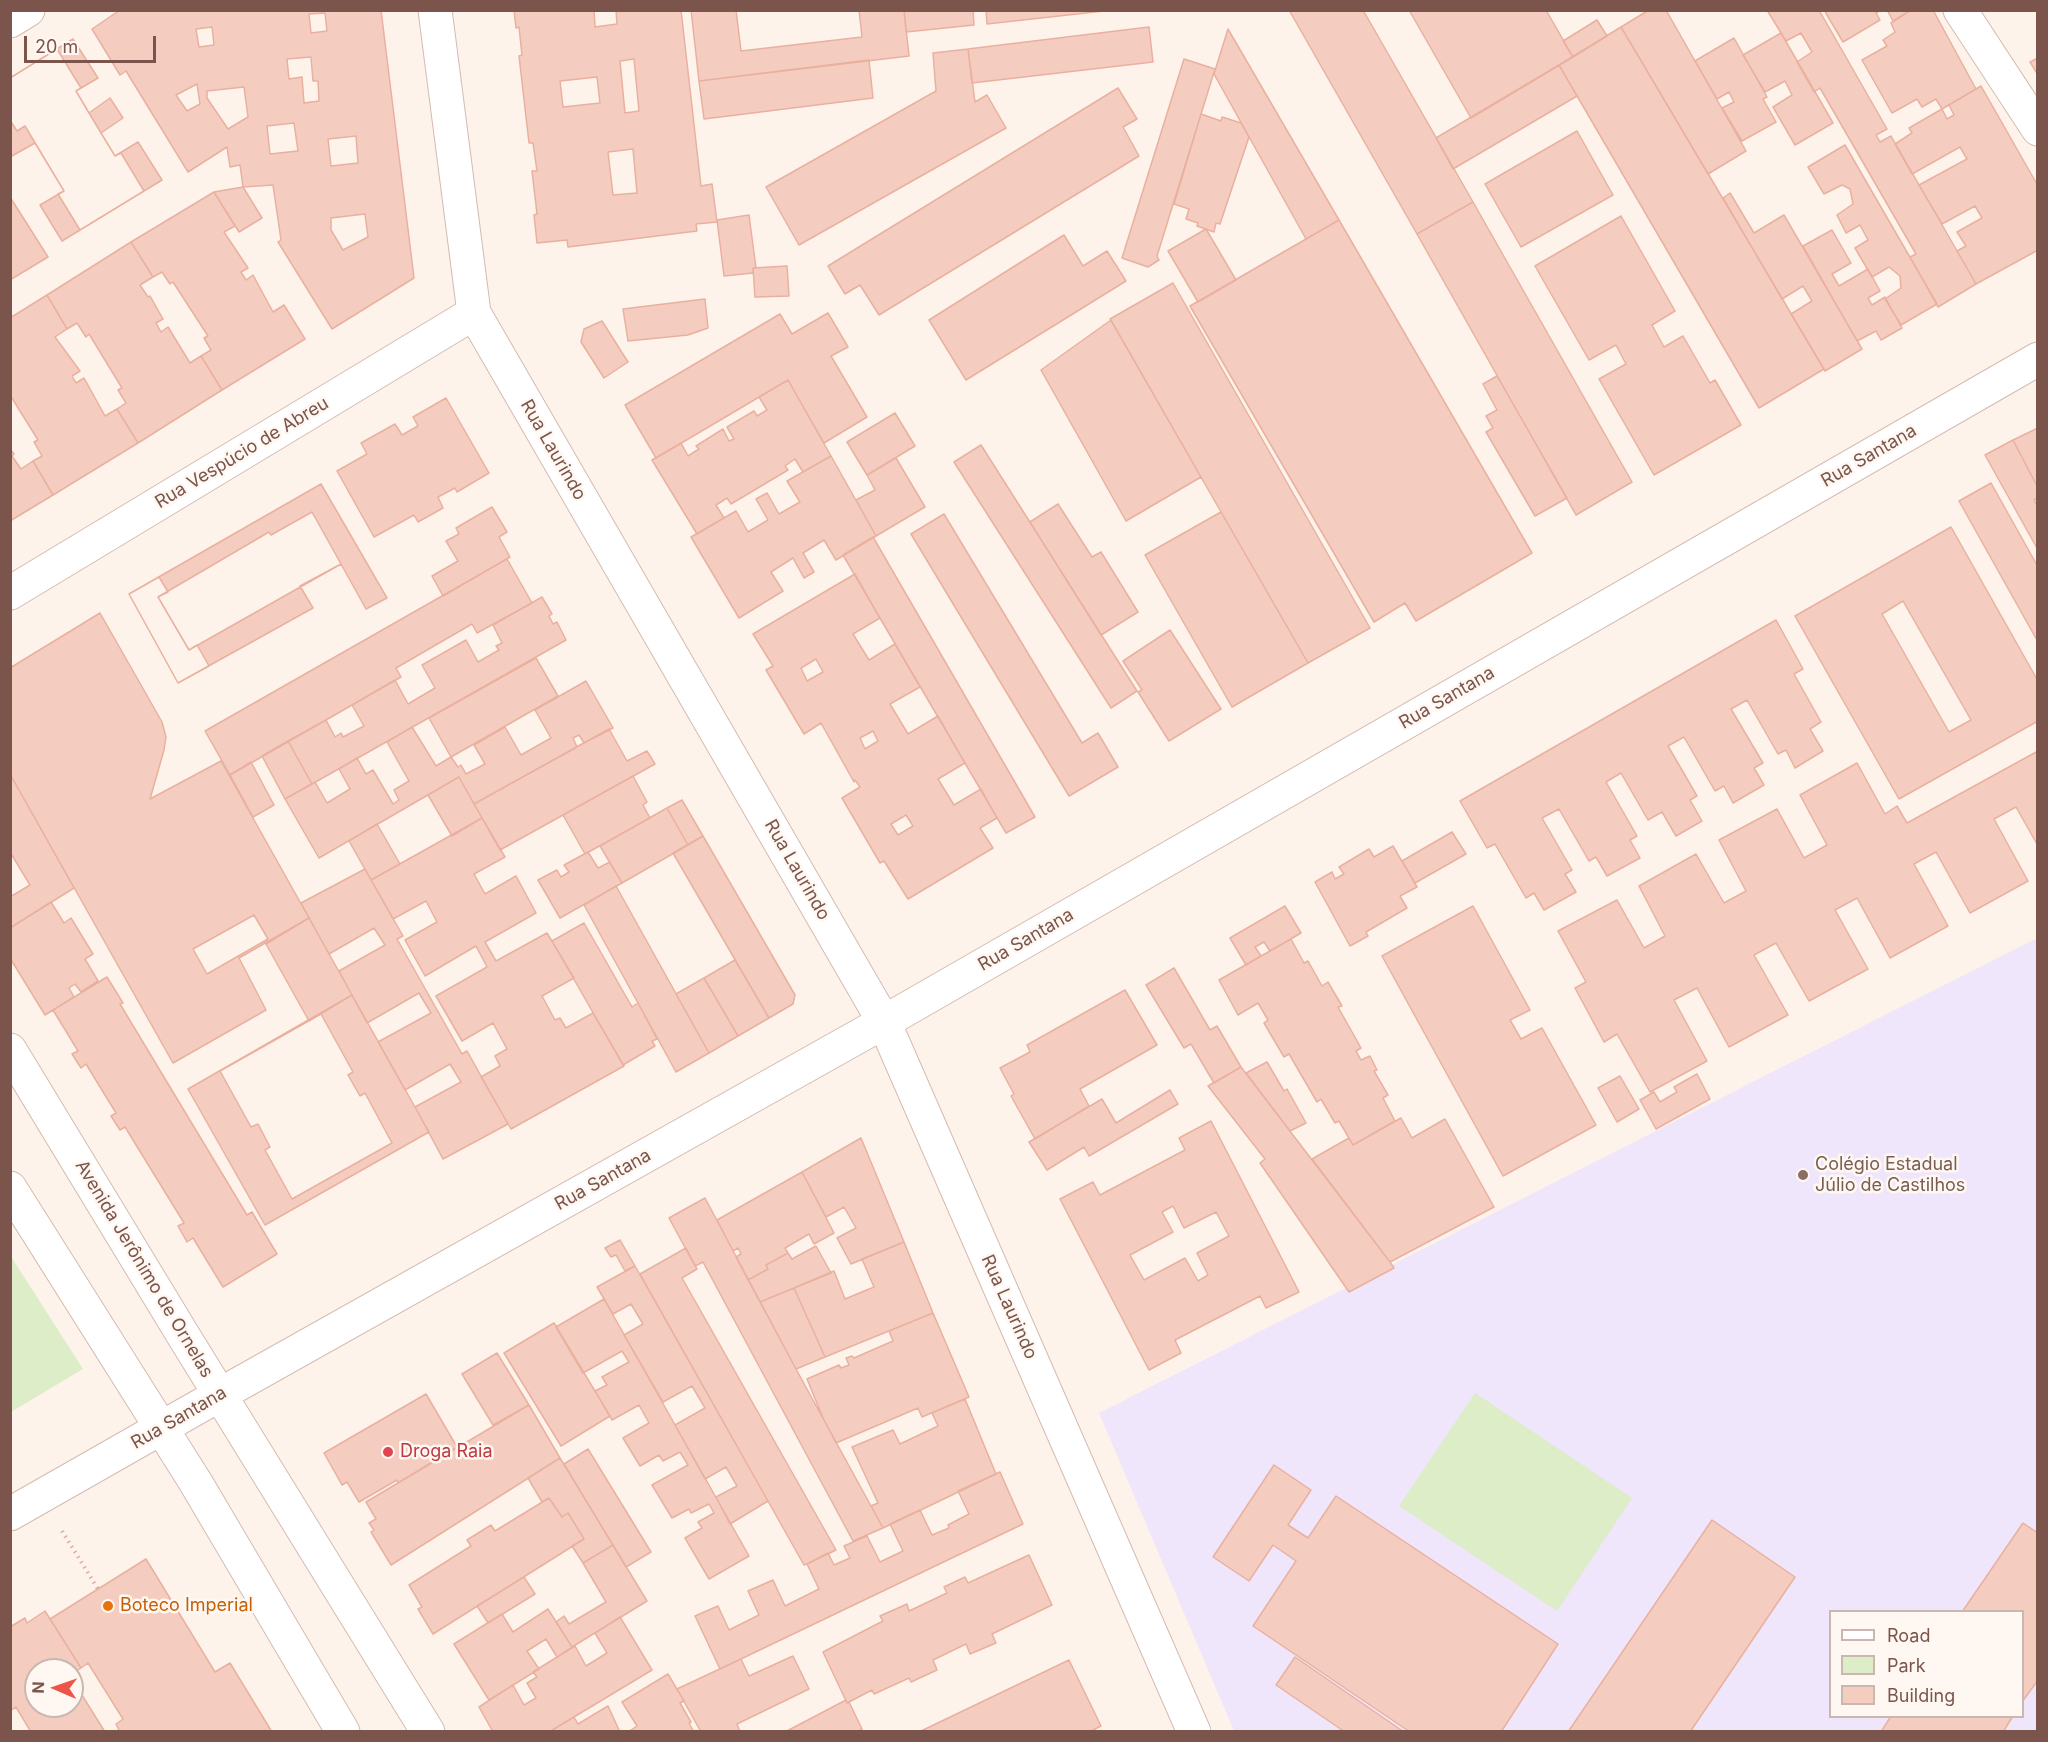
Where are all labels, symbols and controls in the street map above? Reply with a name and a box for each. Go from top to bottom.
scale bar [27,24,159,62]
text: 20 m [35,36,78,57]
street label: Rua Vespúcio de Abreu [151,393,333,513]
street label: Rua Laurindo [516,396,590,504]
street label: Rua Santana [1817,420,1921,492]
street label: Rua Santana [1395,662,1499,734]
street label: Rua Laurindo [760,816,834,924]
street label: Rua Santana [974,904,1078,976]
street label: Rua Santana [551,1145,655,1215]
place label: Colégio Estadual Júlio de Castilhos [1815,1154,1965,1196]
street label: Avenida Jerônimo de Ornelas [70,1156,218,1382]
marker: Colégio Estadual Júlio de Castilhos [1796,1168,1810,1182]
street label: Rua Laurindo [976,1251,1042,1363]
street label: Rua Santana [127,1382,231,1454]
place label: Droga Raia [400,1441,493,1463]
marker: Droga Raia [381,1445,395,1459]
place label: Boteco Imperial [120,1595,253,1617]
marker: Boteco Imperial [101,1599,115,1613]
legend [1829,1610,2024,1718]
text: Road [1887,1625,1930,1646]
text: Park [1887,1655,1926,1676]
north arrow [24,1658,84,1718]
text: N [28,1681,48,1694]
text: Building [1887,1685,1955,1706]

